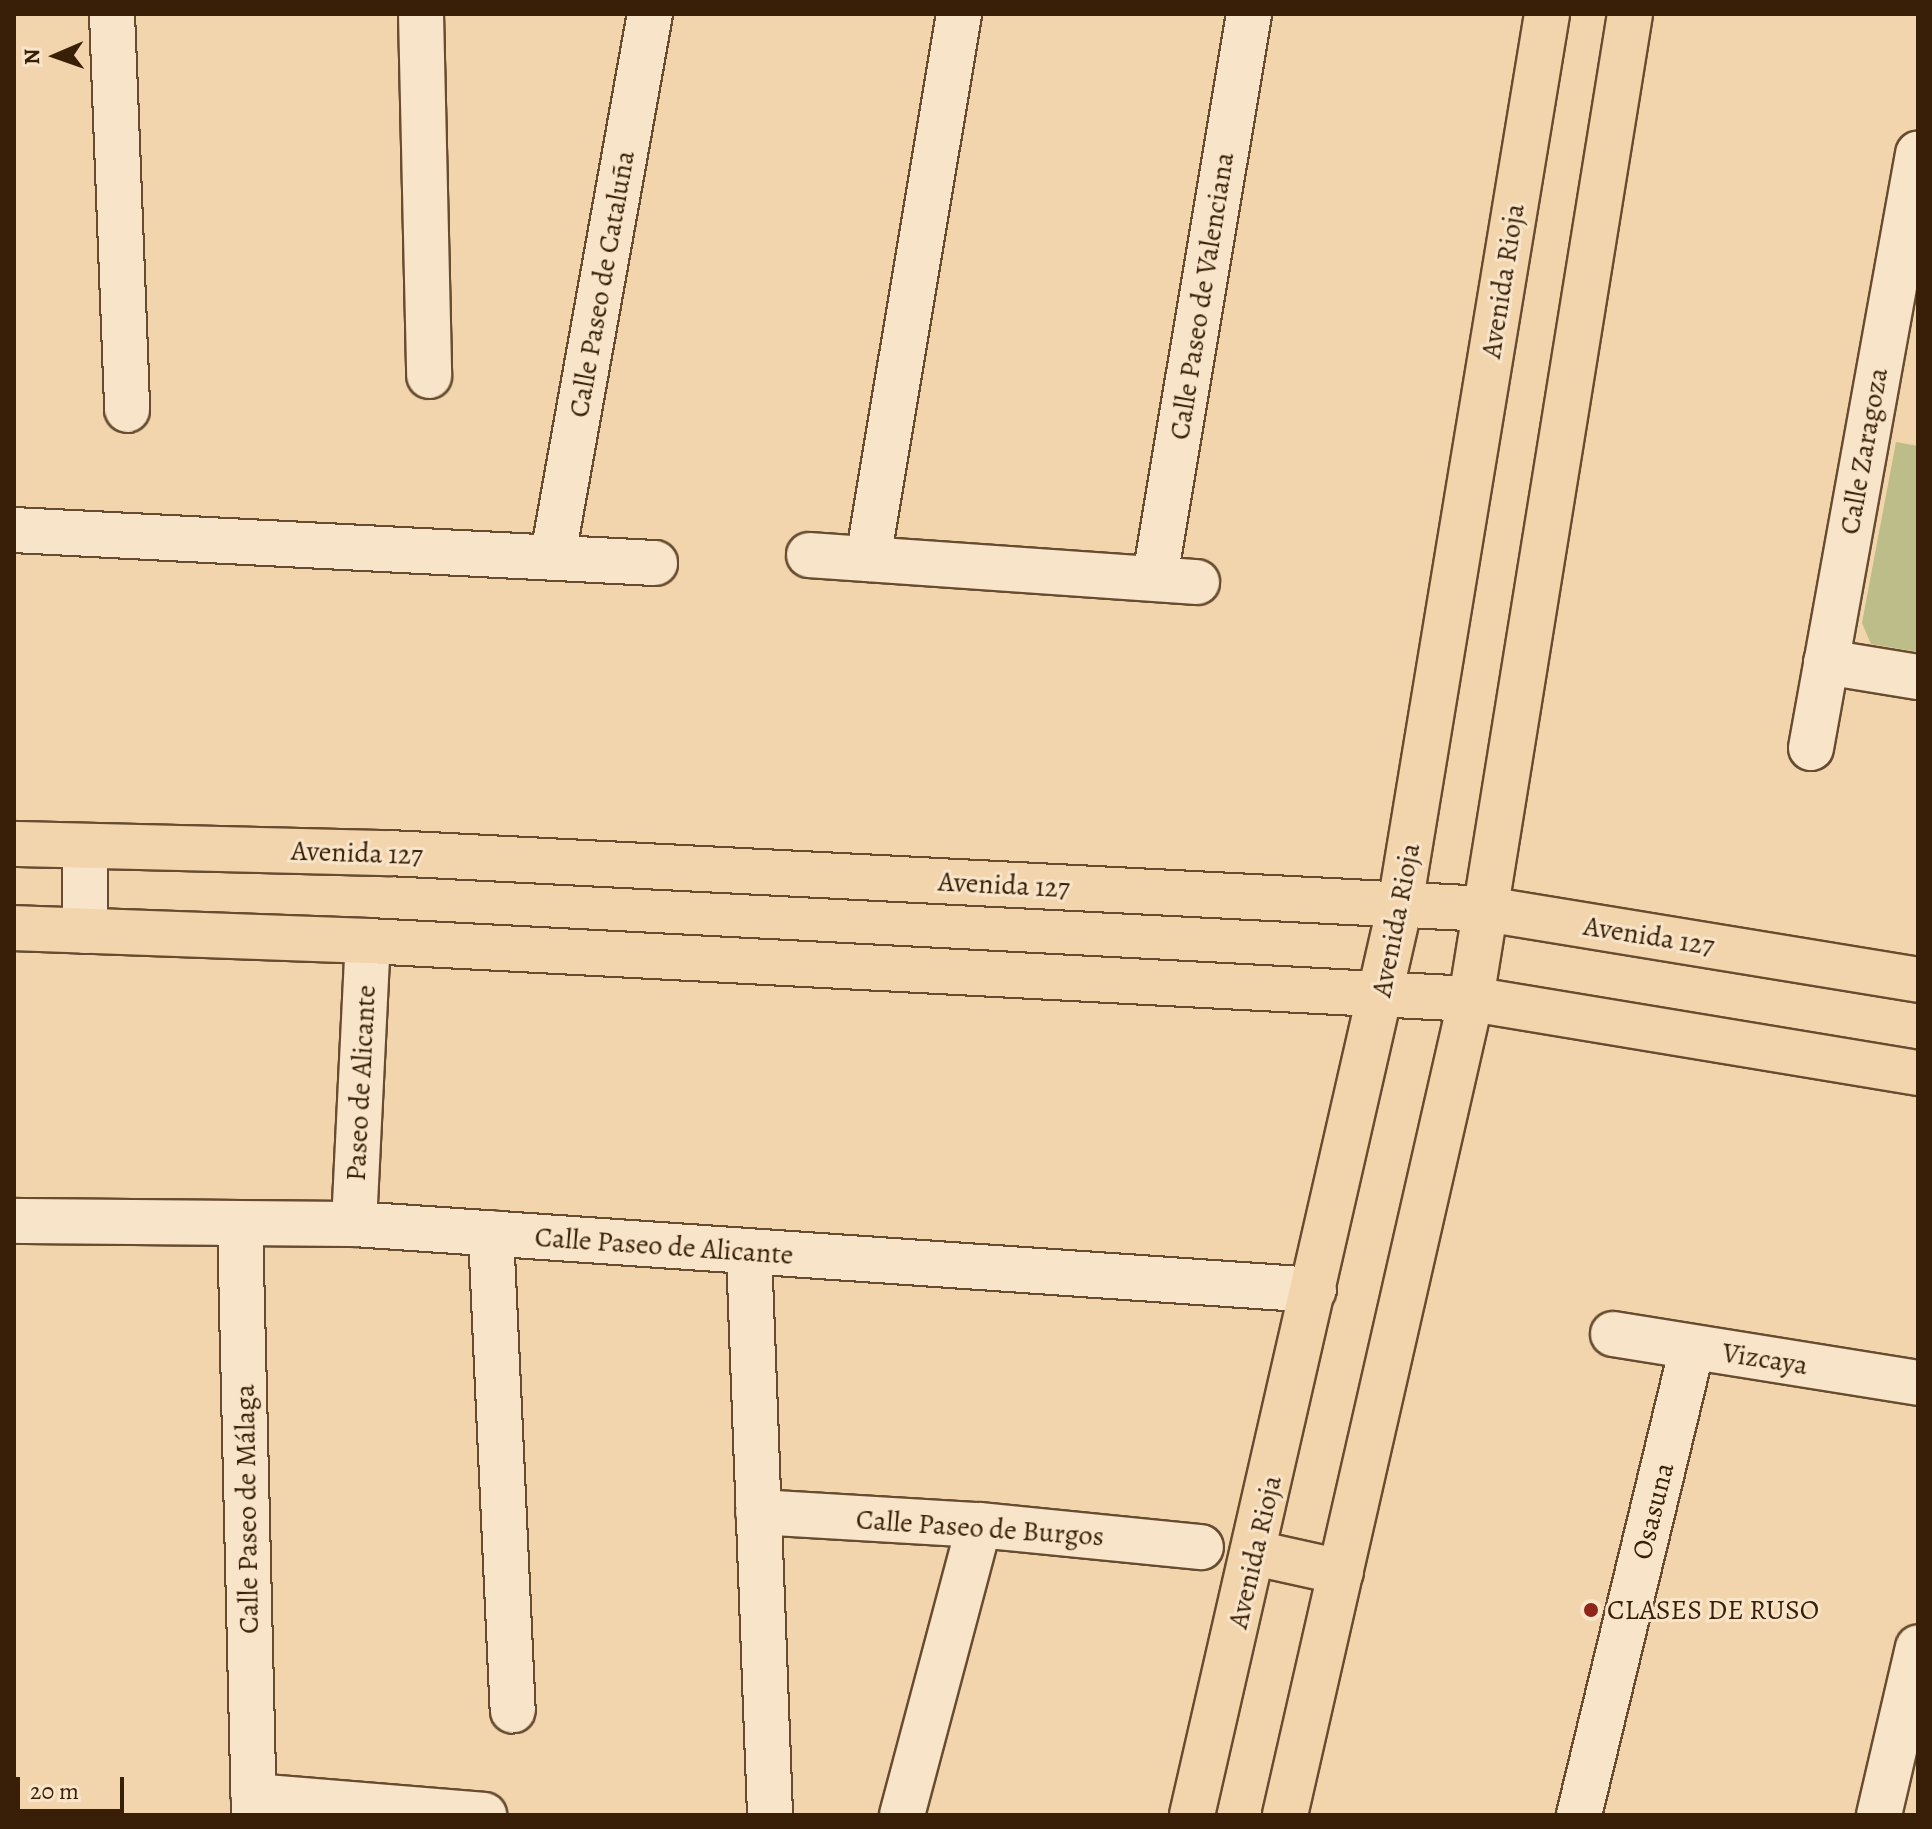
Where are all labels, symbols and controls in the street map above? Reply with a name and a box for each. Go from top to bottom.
north arrow [16,16,96,96]
text: N [17,48,47,65]
street label: Calle Paseo de Cataluña [562,148,642,420]
street label: Calle Paseo de Valenciana [1163,150,1241,442]
street label: Avenida Rioja [1474,201,1532,361]
street label: Calle Zaragoza [1833,365,1895,537]
street label: Avenida 127 [291,834,423,872]
street label: Avenida Rioja [1365,840,1427,1000]
street label: Avenida 127 [937,865,1071,905]
street label: Avenida 127 [1581,909,1717,963]
street label: Paseo de Alicante [339,984,383,1182]
street label: Calle Paseo de Alicante [534,1220,794,1272]
street label: Vizcaya [1720,1336,1810,1382]
street label: Calle Paseo de Málaga [228,1384,266,1634]
street label: Osasuna [1625,1459,1681,1563]
street label: Avenida Rioja [1221,1472,1289,1632]
street label: Calle Paseo de Burgos [855,1503,1105,1553]
place label: CLASES DE RUSO [1607,1593,1819,1627]
marker: CLASES DE RUSO [1582,1601,1600,1619]
scale bar [20,1761,128,1811]
text: 20 m [30,1775,79,1807]

